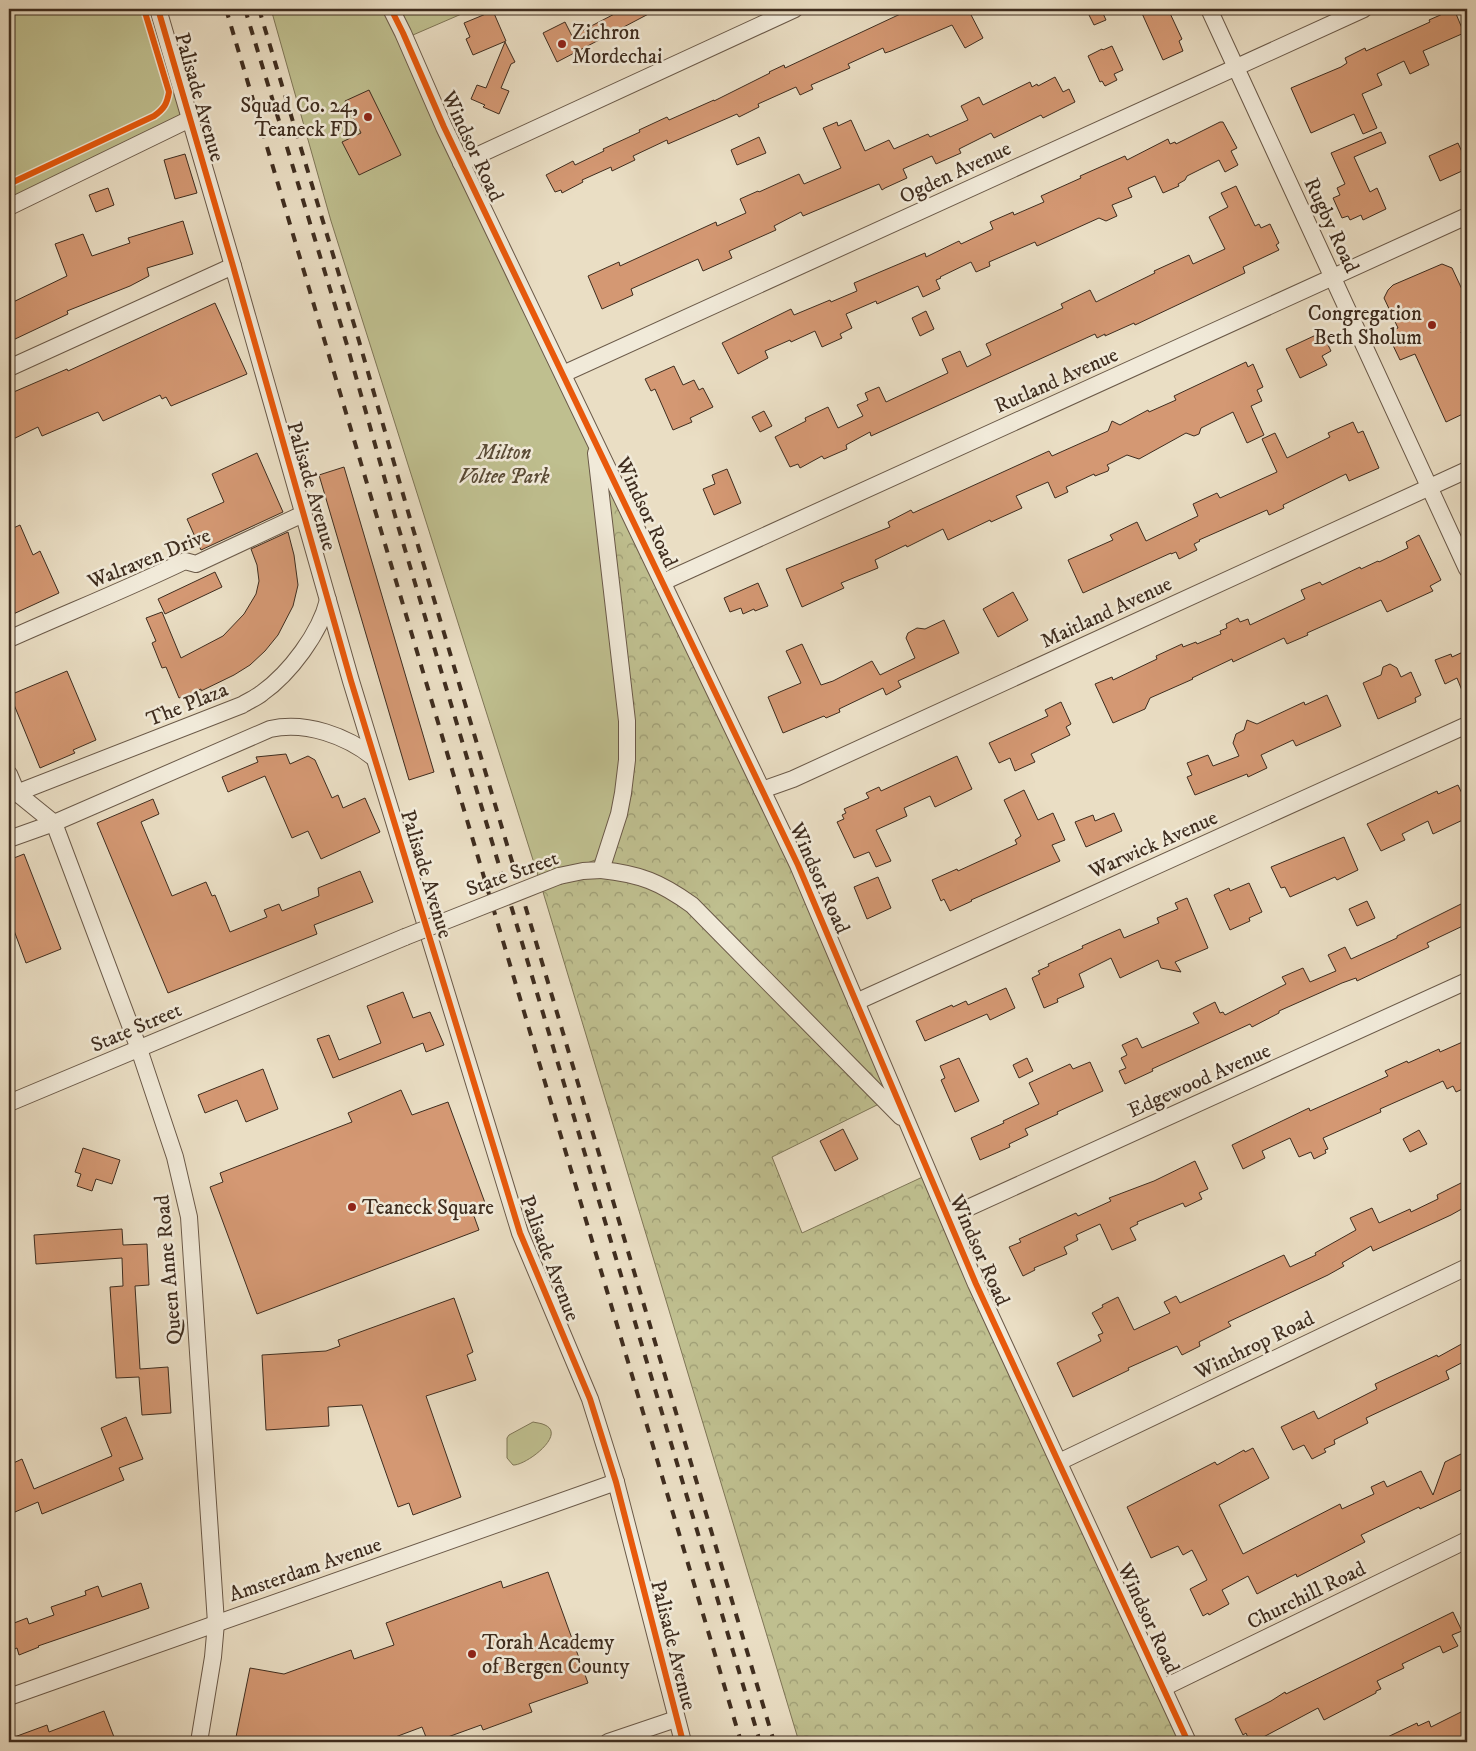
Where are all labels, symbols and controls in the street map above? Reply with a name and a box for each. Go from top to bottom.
place label: Zichron Mordechai [572,20,662,70]
street label: Palisade Avenue [168,30,230,165]
marker: Zichron Mordechai [556,38,568,50]
street label: Windsor Road [435,86,509,206]
place label: Squad Co. 24, Teaneck FD [240,93,358,143]
marker: Squad Co. 24, Teaneck FD [362,111,374,123]
street label: Ogden Avenue [895,136,1016,210]
street label: Rugby Road [1298,174,1365,278]
place label: Congregation Beth Sholum [1308,301,1422,351]
marker: Congregation Beth Sholum [1426,319,1438,331]
street label: Rutland Avenue [991,342,1122,420]
street label: Palisade Avenue [280,419,342,554]
park label: Milton Voltee Park [458,440,550,490]
street label: Windsor Road [609,452,683,572]
street label: Walraven Drive [83,522,215,596]
street label: Maitland Avenue [1037,571,1176,655]
street label: The Plaza [143,677,232,733]
street label: Warwick Avenue [1084,805,1222,885]
street label: Palisade Avenue [394,807,458,942]
street label: Windsor Road [783,818,855,939]
street label: State Street [463,845,562,903]
street label: State Street [87,997,186,1059]
street label: Edgewood Avenue [1124,1038,1275,1124]
street label: Windsor Road [943,1190,1015,1311]
street label: Palisade Avenue [513,1192,585,1325]
street label: Queen Anne Road [149,1193,189,1346]
place label: Teaneck Square [362,1195,494,1221]
marker: Teaneck Square [346,1201,358,1213]
street label: Winthrop Road [1190,1306,1319,1386]
street label: Amsterdam Avenue [226,1532,385,1608]
street label: Churchill Road [1243,1556,1370,1636]
street label: Windsor Road [1111,1558,1185,1678]
street label: Palisade Avenue [644,1578,702,1713]
place label: Torah Academy of Bergen County [482,1630,630,1680]
marker: Torah Academy of Bergen County [466,1648,478,1660]

